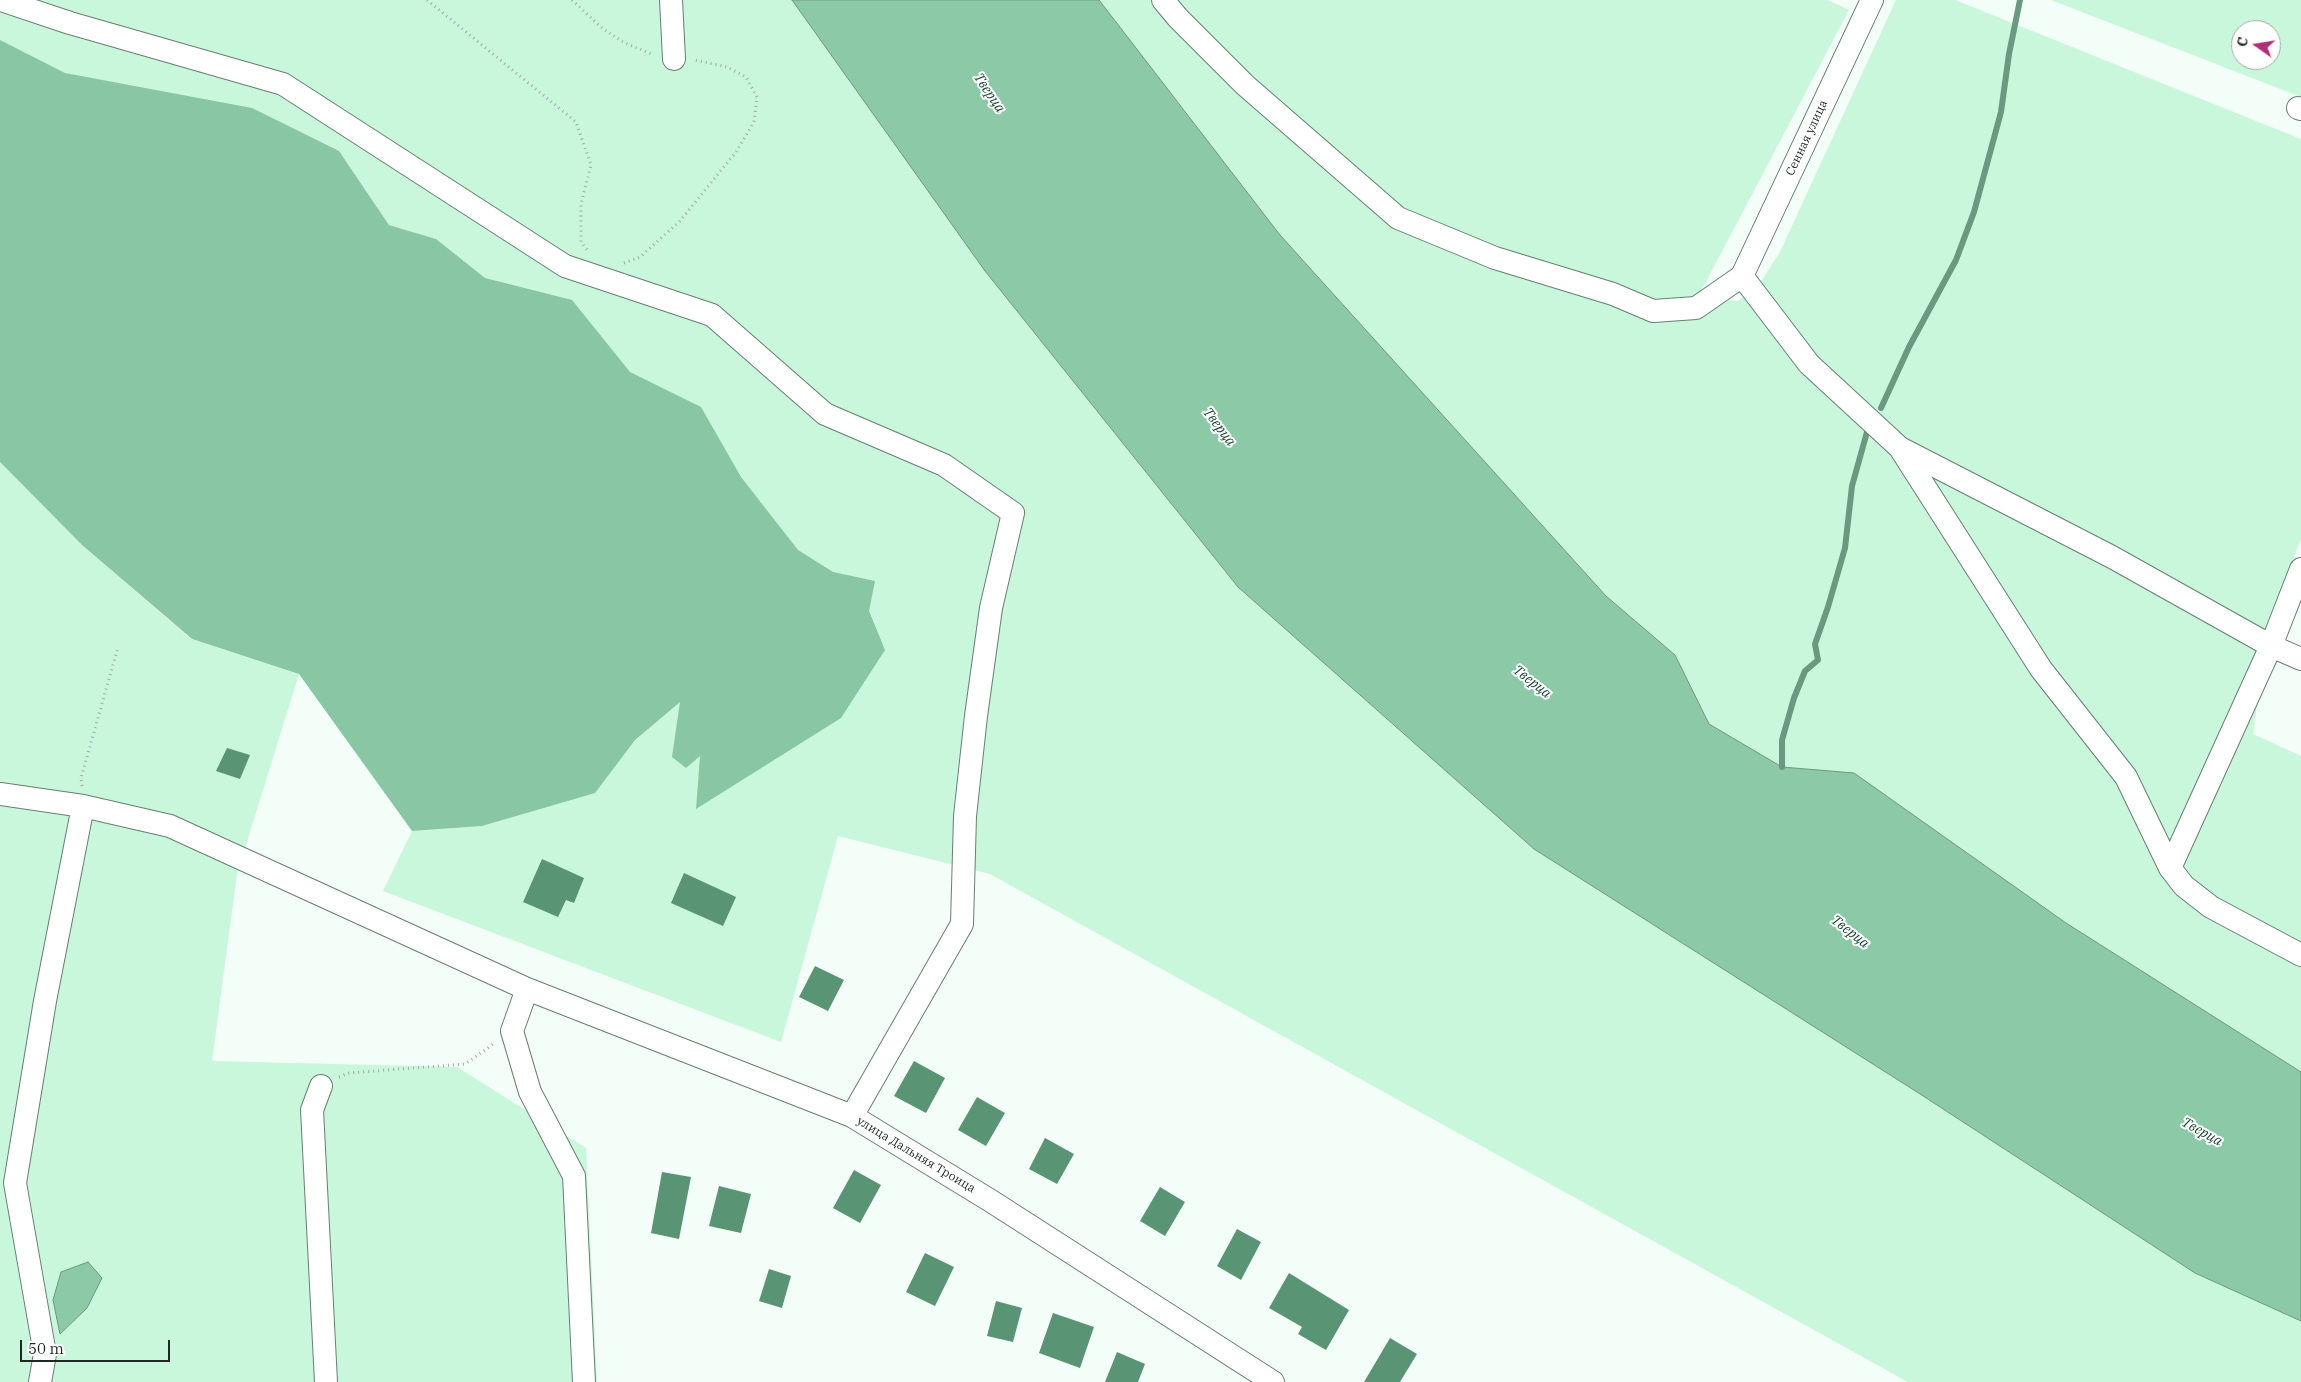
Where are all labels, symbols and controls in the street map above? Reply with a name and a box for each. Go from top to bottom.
north arrow [2231,20,2281,70]
text: С [2233,35,2252,48]
water label: Тверца [970,70,1008,116]
street label: Сенная улица [1783,98,1831,178]
water label: Тверца [1199,404,1239,450]
water label: Тверца [1510,662,1554,702]
water label: Тверца [1828,912,1872,952]
street label: улица Дальняя Троица [854,1114,978,1196]
water label: Тверца [2179,1114,2225,1150]
scale bar [22,1330,172,1362]
text: 50 m [28,1339,64,1358]

